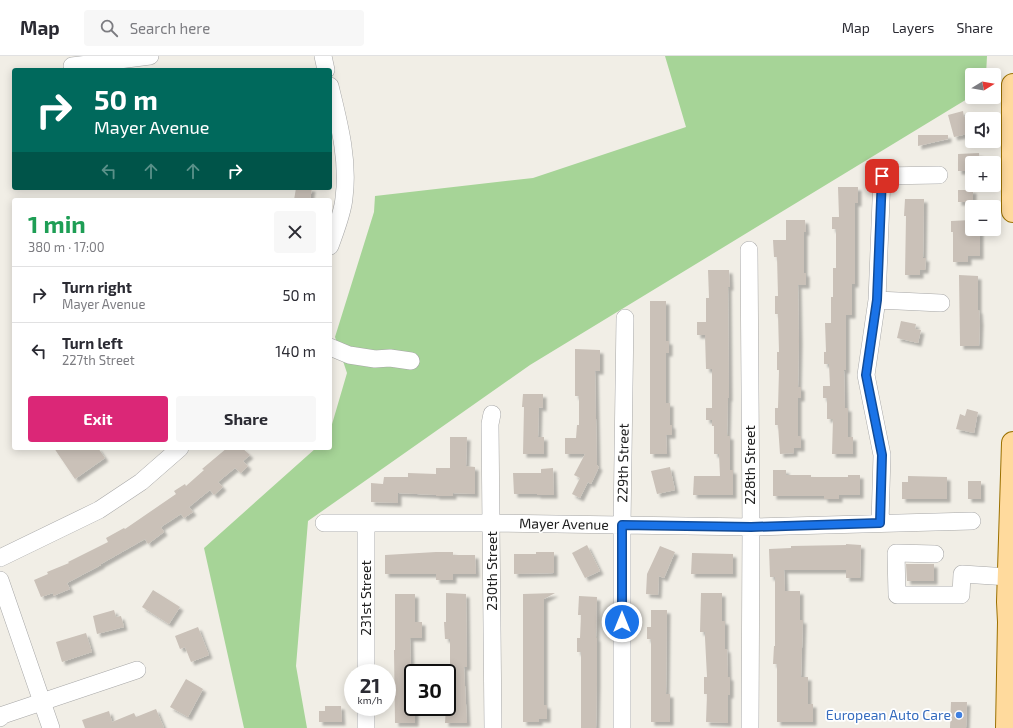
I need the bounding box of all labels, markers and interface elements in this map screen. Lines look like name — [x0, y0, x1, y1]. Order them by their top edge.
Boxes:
search box — [84, 10, 364, 46]
text: Map — [20, 16, 60, 39]
icon: search — [98, 17, 120, 39]
text: Search here — [130, 19, 210, 37]
text: Map — [842, 19, 870, 36]
text: Layers — [892, 19, 934, 36]
text: Share — [956, 19, 993, 36]
north arrow — [965, 68, 1001, 104]
map controls — [965, 68, 1001, 236]
text: 50 m — [94, 82, 158, 116]
icon: right — [28, 84, 80, 136]
button: sound — [965, 112, 1001, 148]
text: Mayer Avenue — [94, 116, 210, 138]
button: + — [965, 156, 1001, 192]
pin — [865, 159, 899, 193]
icon: left — [98, 160, 120, 182]
icon: ahead — [140, 160, 162, 182]
icon: ahead — [182, 160, 204, 182]
icon: right — [224, 160, 246, 182]
icon: arrive — [871, 165, 893, 187]
button: − — [965, 200, 1001, 236]
text: 1 min — [28, 209, 86, 238]
button: close — [274, 211, 316, 253]
text: 380 m · 17:00 — [28, 239, 105, 255]
text: Turn right — [62, 278, 132, 296]
icon: right — [28, 284, 50, 306]
text: 50 m — [282, 286, 316, 304]
text: Mayer Avenue — [62, 296, 145, 312]
text: Turn left — [62, 334, 123, 352]
icon: left — [28, 340, 50, 362]
text: 140 m — [275, 342, 316, 360]
text: 227th Street — [62, 352, 135, 368]
button: Exit — [28, 396, 168, 442]
button: Share — [176, 396, 316, 442]
street label: 229th Street — [613, 423, 632, 503]
street label: 228th Street — [741, 425, 758, 505]
street label: Mayer Avenue — [519, 514, 609, 533]
street label: 230th Street — [483, 531, 500, 611]
street label: 231st Street — [357, 560, 374, 636]
position arrow — [601, 601, 643, 643]
speed limit sign: 30 — [404, 664, 456, 716]
text: 21 — [360, 673, 380, 697]
text: km/h — [358, 694, 382, 706]
place label: European Auto Care — [826, 706, 951, 723]
marker: European Auto Care — [954, 710, 964, 720]

